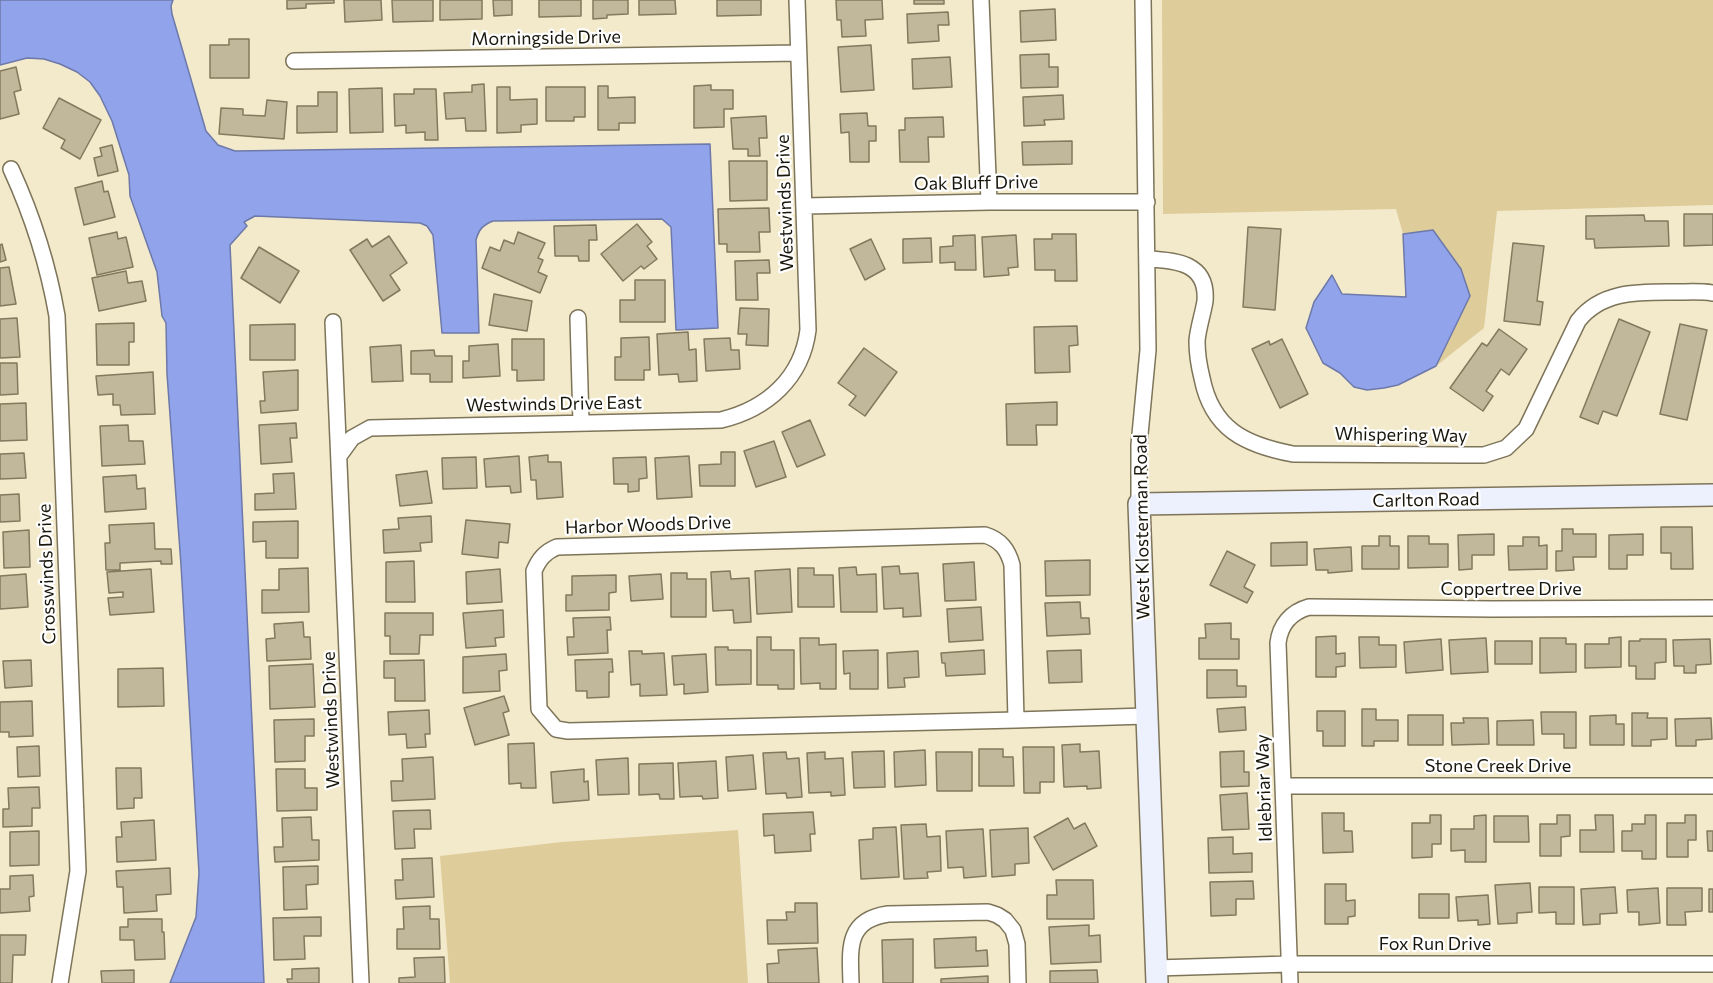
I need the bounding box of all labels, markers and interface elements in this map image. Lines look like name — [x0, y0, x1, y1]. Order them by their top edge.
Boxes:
street label: Morningside Drive — [471, 26, 621, 50]
street label: Westwinds Drive — [772, 134, 798, 272]
street label: Oak Bluff Drive — [914, 171, 1038, 195]
street label: Westwinds Drive East — [466, 392, 642, 416]
street label: Whispering Way — [1334, 423, 1468, 447]
street label: West Klosterman Road — [1130, 434, 1154, 620]
street label: Carlton Road — [1372, 488, 1480, 512]
street label: Crosswinds Drive — [34, 503, 60, 645]
street label: Harbor Woods Drive — [565, 511, 731, 539]
street label: Coppertree Drive — [1440, 578, 1582, 600]
street label: Westwinds Drive — [318, 651, 344, 789]
street label: Idlebriar Way — [1251, 734, 1277, 842]
street label: Stone Creek Drive — [1425, 755, 1571, 777]
street label: Fox Run Drive — [1379, 933, 1491, 955]

